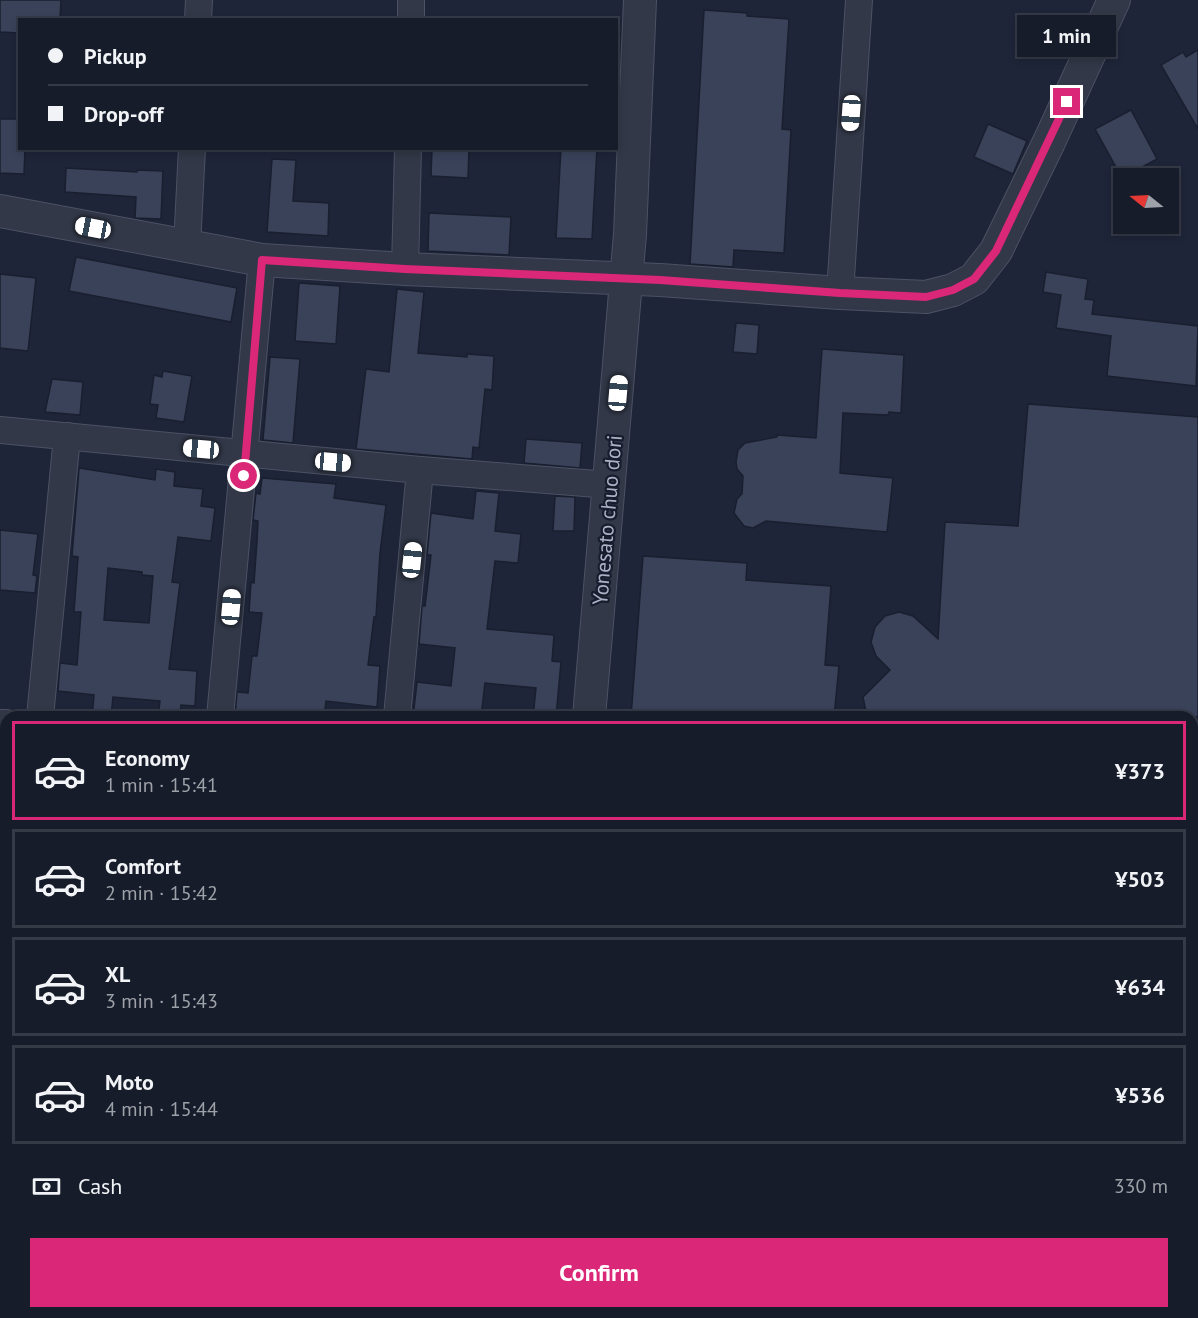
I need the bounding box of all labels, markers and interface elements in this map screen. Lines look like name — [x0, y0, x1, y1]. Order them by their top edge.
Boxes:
callout: 1 min — [1018, 15, 1116, 57]
text: 1 min — [1042, 23, 1091, 49]
text: Pickup — [84, 42, 147, 70]
route end — [1053, 88, 1080, 115]
car — [841, 94, 861, 132]
text: Drop-off — [84, 100, 163, 128]
north arrow — [1113, 168, 1179, 234]
map controls — [1113, 168, 1179, 234]
car — [74, 216, 112, 240]
car — [607, 374, 629, 412]
street label: Yonesato chuo dori — [586, 434, 628, 606]
car — [182, 438, 220, 460]
car — [314, 451, 352, 473]
route start — [230, 462, 257, 489]
car — [401, 541, 423, 579]
car — [220, 588, 242, 626]
icon: car — [33, 744, 87, 798]
text: Economy — [105, 744, 189, 772]
text: ¥373 — [1115, 757, 1165, 785]
text: 1 min · 15:41 — [105, 772, 218, 798]
icon: car — [33, 852, 87, 906]
text: Comfort — [105, 852, 181, 880]
text: ¥503 — [1115, 865, 1165, 893]
text: 2 min · 15:42 — [105, 880, 218, 906]
icon: car — [33, 960, 87, 1014]
text: XL — [105, 960, 130, 988]
text: ¥634 — [1115, 973, 1165, 1001]
text: 3 min · 15:43 — [105, 988, 218, 1014]
icon: car — [33, 1068, 87, 1122]
text: Moto — [105, 1068, 154, 1096]
text: ¥536 — [1115, 1081, 1165, 1109]
text: 4 min · 15:44 — [105, 1096, 218, 1122]
icon: cash — [30, 1170, 63, 1203]
text: Cash — [78, 1172, 122, 1200]
text: 330 m — [1114, 1173, 1168, 1199]
button: Confirm — [30, 1238, 1168, 1307]

